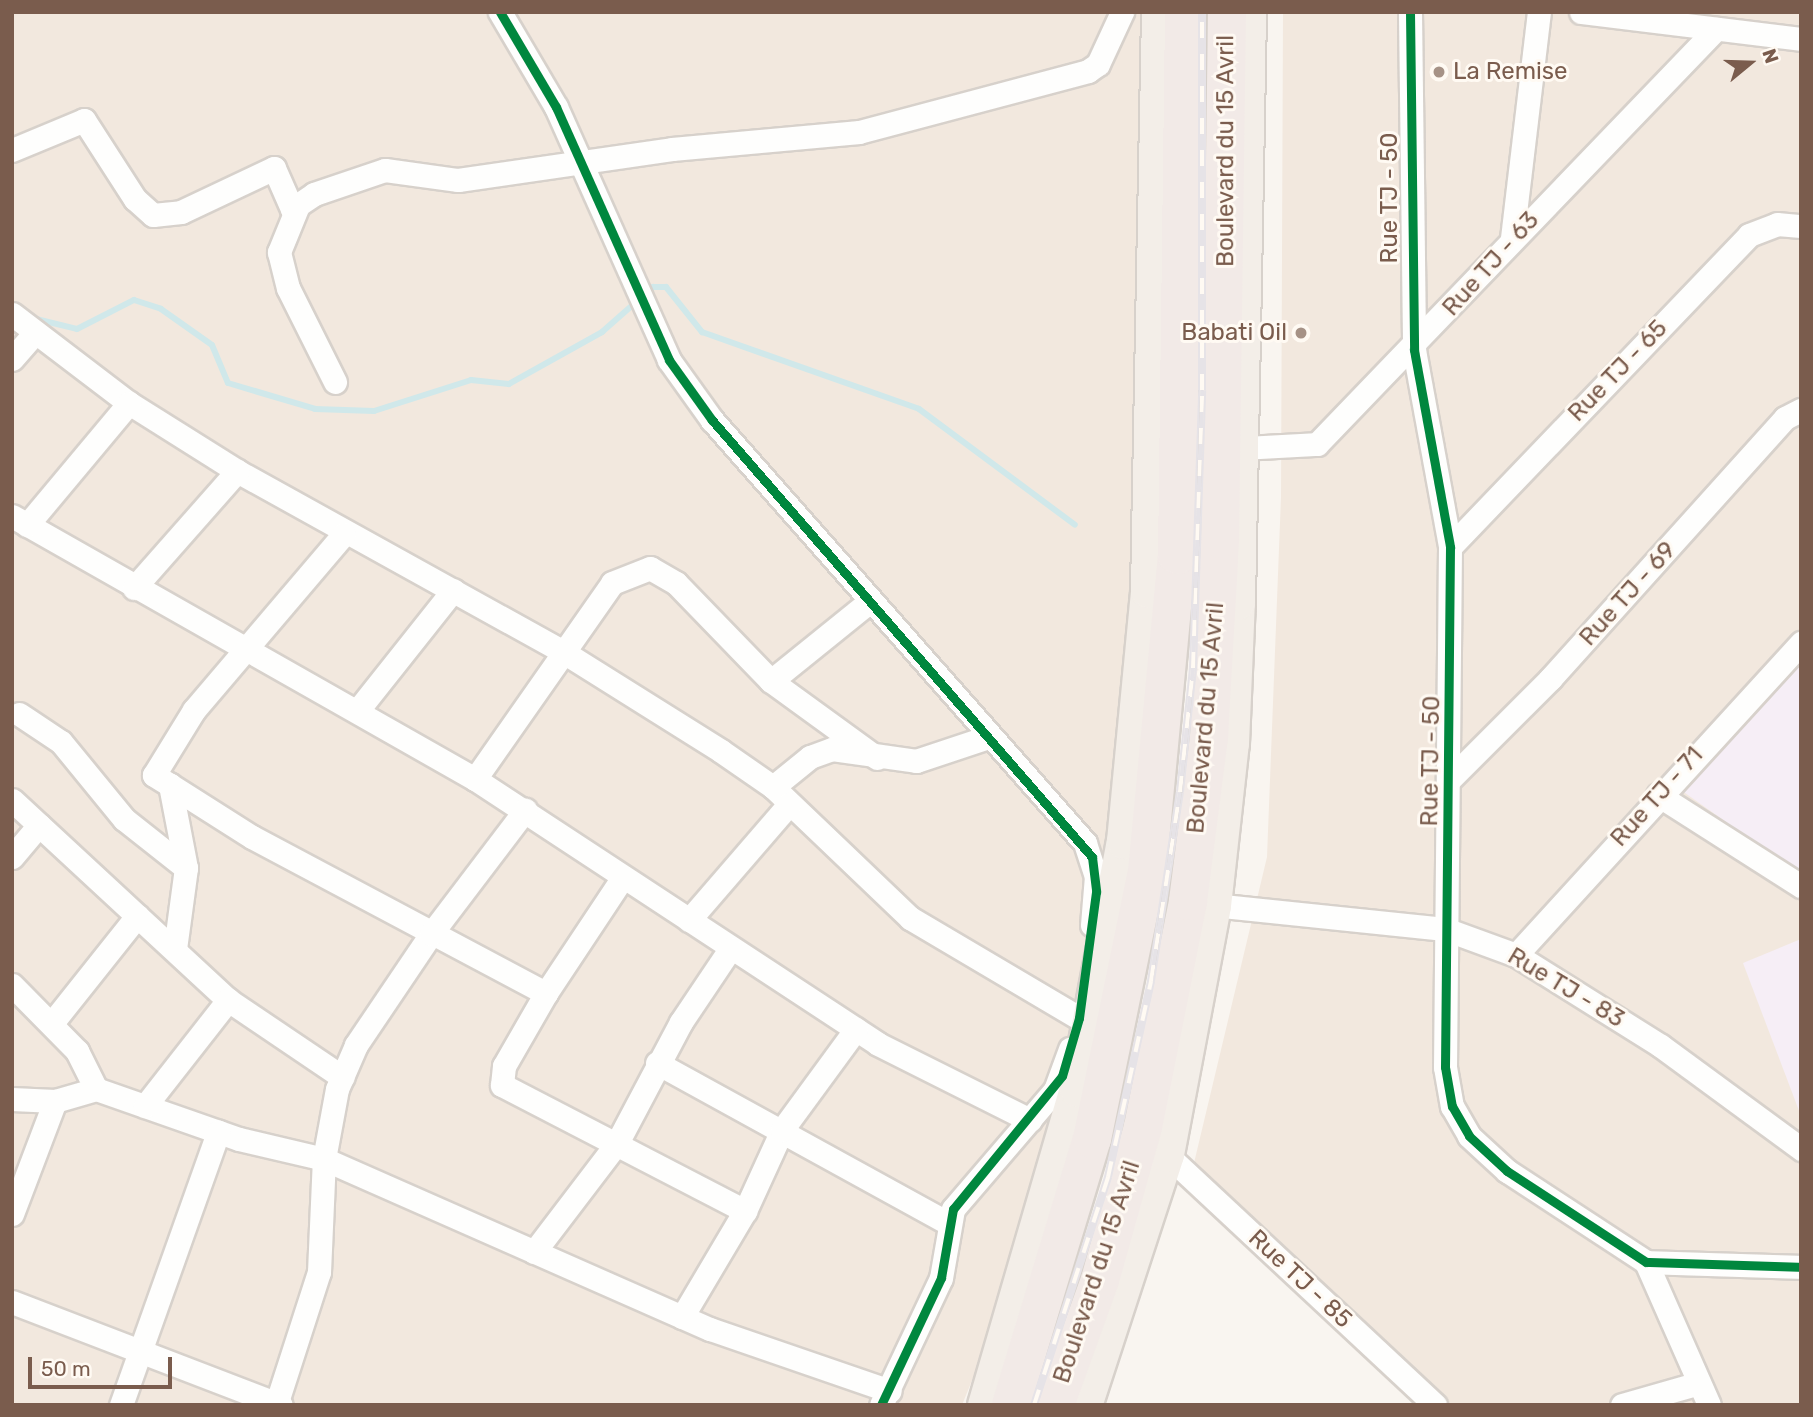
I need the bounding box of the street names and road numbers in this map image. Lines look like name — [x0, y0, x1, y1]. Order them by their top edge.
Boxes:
street label: Boulevard du 15 Avril — [1212, 35, 1240, 267]
street label: Rue TJ - 50 — [1376, 132, 1404, 264]
street label: Rue TJ - 63 — [1437, 206, 1545, 322]
street label: Rue TJ - 65 — [1562, 314, 1674, 428]
street label: Rue TJ - 69 — [1574, 536, 1682, 652]
street label: Boulevard du 15 Avril — [1182, 601, 1230, 835]
street label: Rue TJ - 50 — [1415, 695, 1447, 827]
street label: Rue TJ - 71 — [1605, 741, 1709, 853]
street label: Rue TJ - 83 — [1502, 942, 1630, 1034]
street label: Boulevard du 15 Avril — [1047, 1157, 1147, 1387]
street label: Rue TJ - 85 — [1242, 1224, 1358, 1334]

